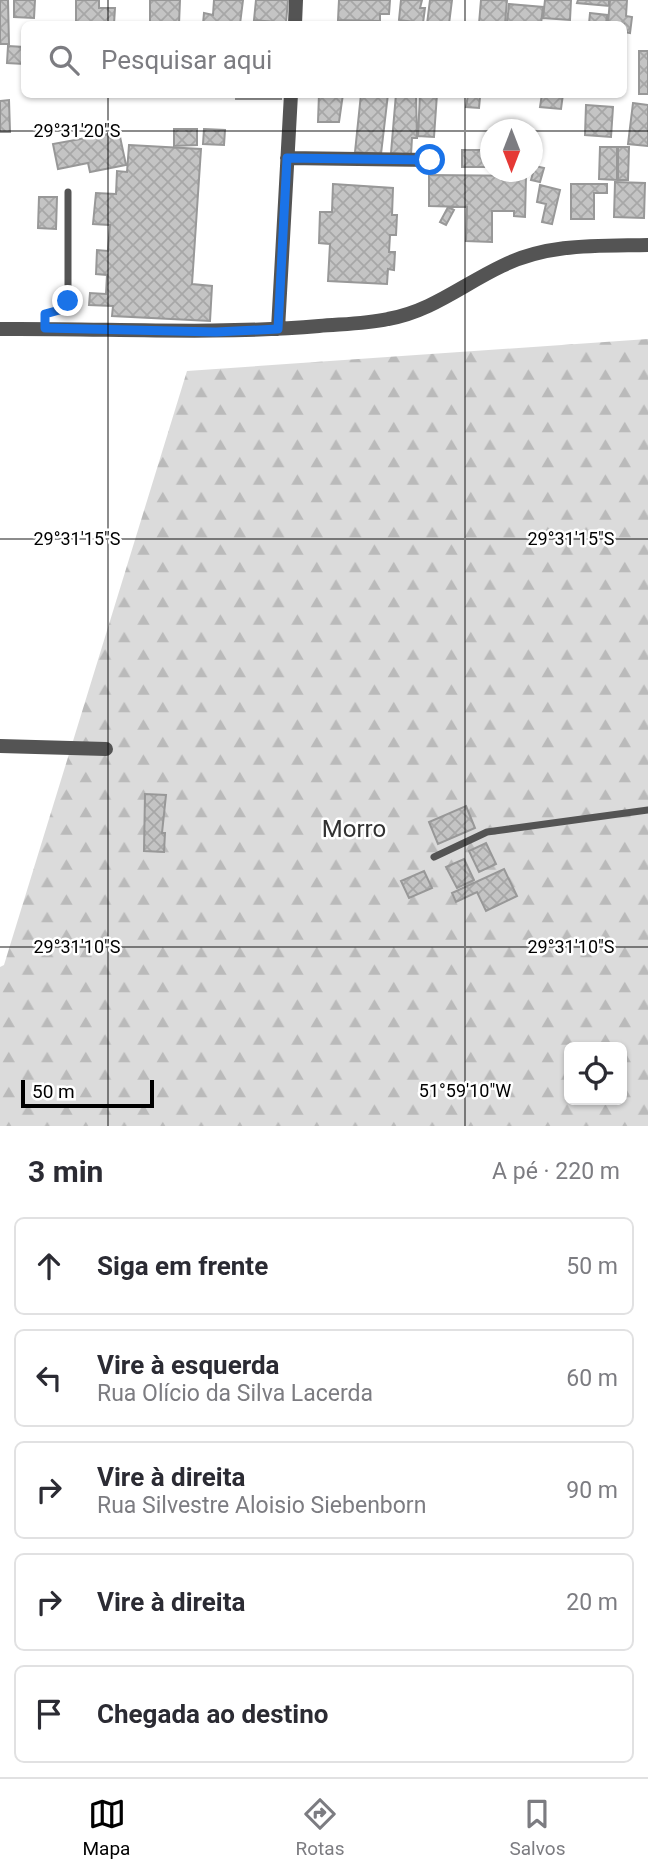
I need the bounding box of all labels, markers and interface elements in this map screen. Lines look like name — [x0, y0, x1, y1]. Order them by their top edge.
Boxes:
search box — [21, 21, 627, 98]
icon: search — [45, 41, 83, 79]
text: Pesquisar aqui — [101, 45, 272, 75]
north arrow — [480, 119, 543, 182]
text: 29°31'20"S — [33, 120, 121, 141]
route start — [414, 144, 445, 175]
route end — [52, 285, 83, 316]
text: 29°31'15"S — [33, 528, 121, 549]
text: 29°31'15"S — [527, 528, 615, 549]
park label: Morro — [322, 815, 386, 843]
text: 29°31'10"S — [33, 936, 121, 957]
text: 29°31'10"S — [527, 936, 615, 957]
map controls — [564, 1042, 627, 1105]
button: locate — [564, 1042, 627, 1105]
scale bar — [21, 1077, 154, 1109]
text: 50 m — [32, 1080, 75, 1103]
text: 51°59'10"W — [419, 1080, 511, 1101]
text: 3 min — [28, 1154, 103, 1189]
text: A pé · 220 m — [492, 1158, 620, 1185]
icon: ahead — [30, 1247, 68, 1285]
text: Siga em frente — [97, 1251, 268, 1281]
text: 50 m — [566, 1253, 618, 1280]
text: Vire à esquerda — [97, 1350, 280, 1380]
icon: left — [30, 1359, 68, 1397]
text: 60 m — [566, 1365, 618, 1392]
text: Rua Olício da Silva Lacerda — [97, 1380, 373, 1407]
text: Vire à direita — [97, 1462, 245, 1492]
icon: right — [30, 1471, 68, 1509]
text: 90 m — [566, 1477, 618, 1504]
text: Rua Silvestre Aloisio Siebenborn — [97, 1492, 426, 1519]
icon: right — [30, 1583, 68, 1621]
text: Vire à direita — [97, 1587, 245, 1617]
text: 20 m — [566, 1589, 618, 1616]
icon: arrive — [30, 1695, 68, 1733]
text: Chegada ao destino — [97, 1699, 328, 1729]
tab: Mapa — [83, 1795, 130, 1860]
tab: Rotas — [296, 1795, 344, 1860]
tab: Salvos — [510, 1795, 565, 1860]

